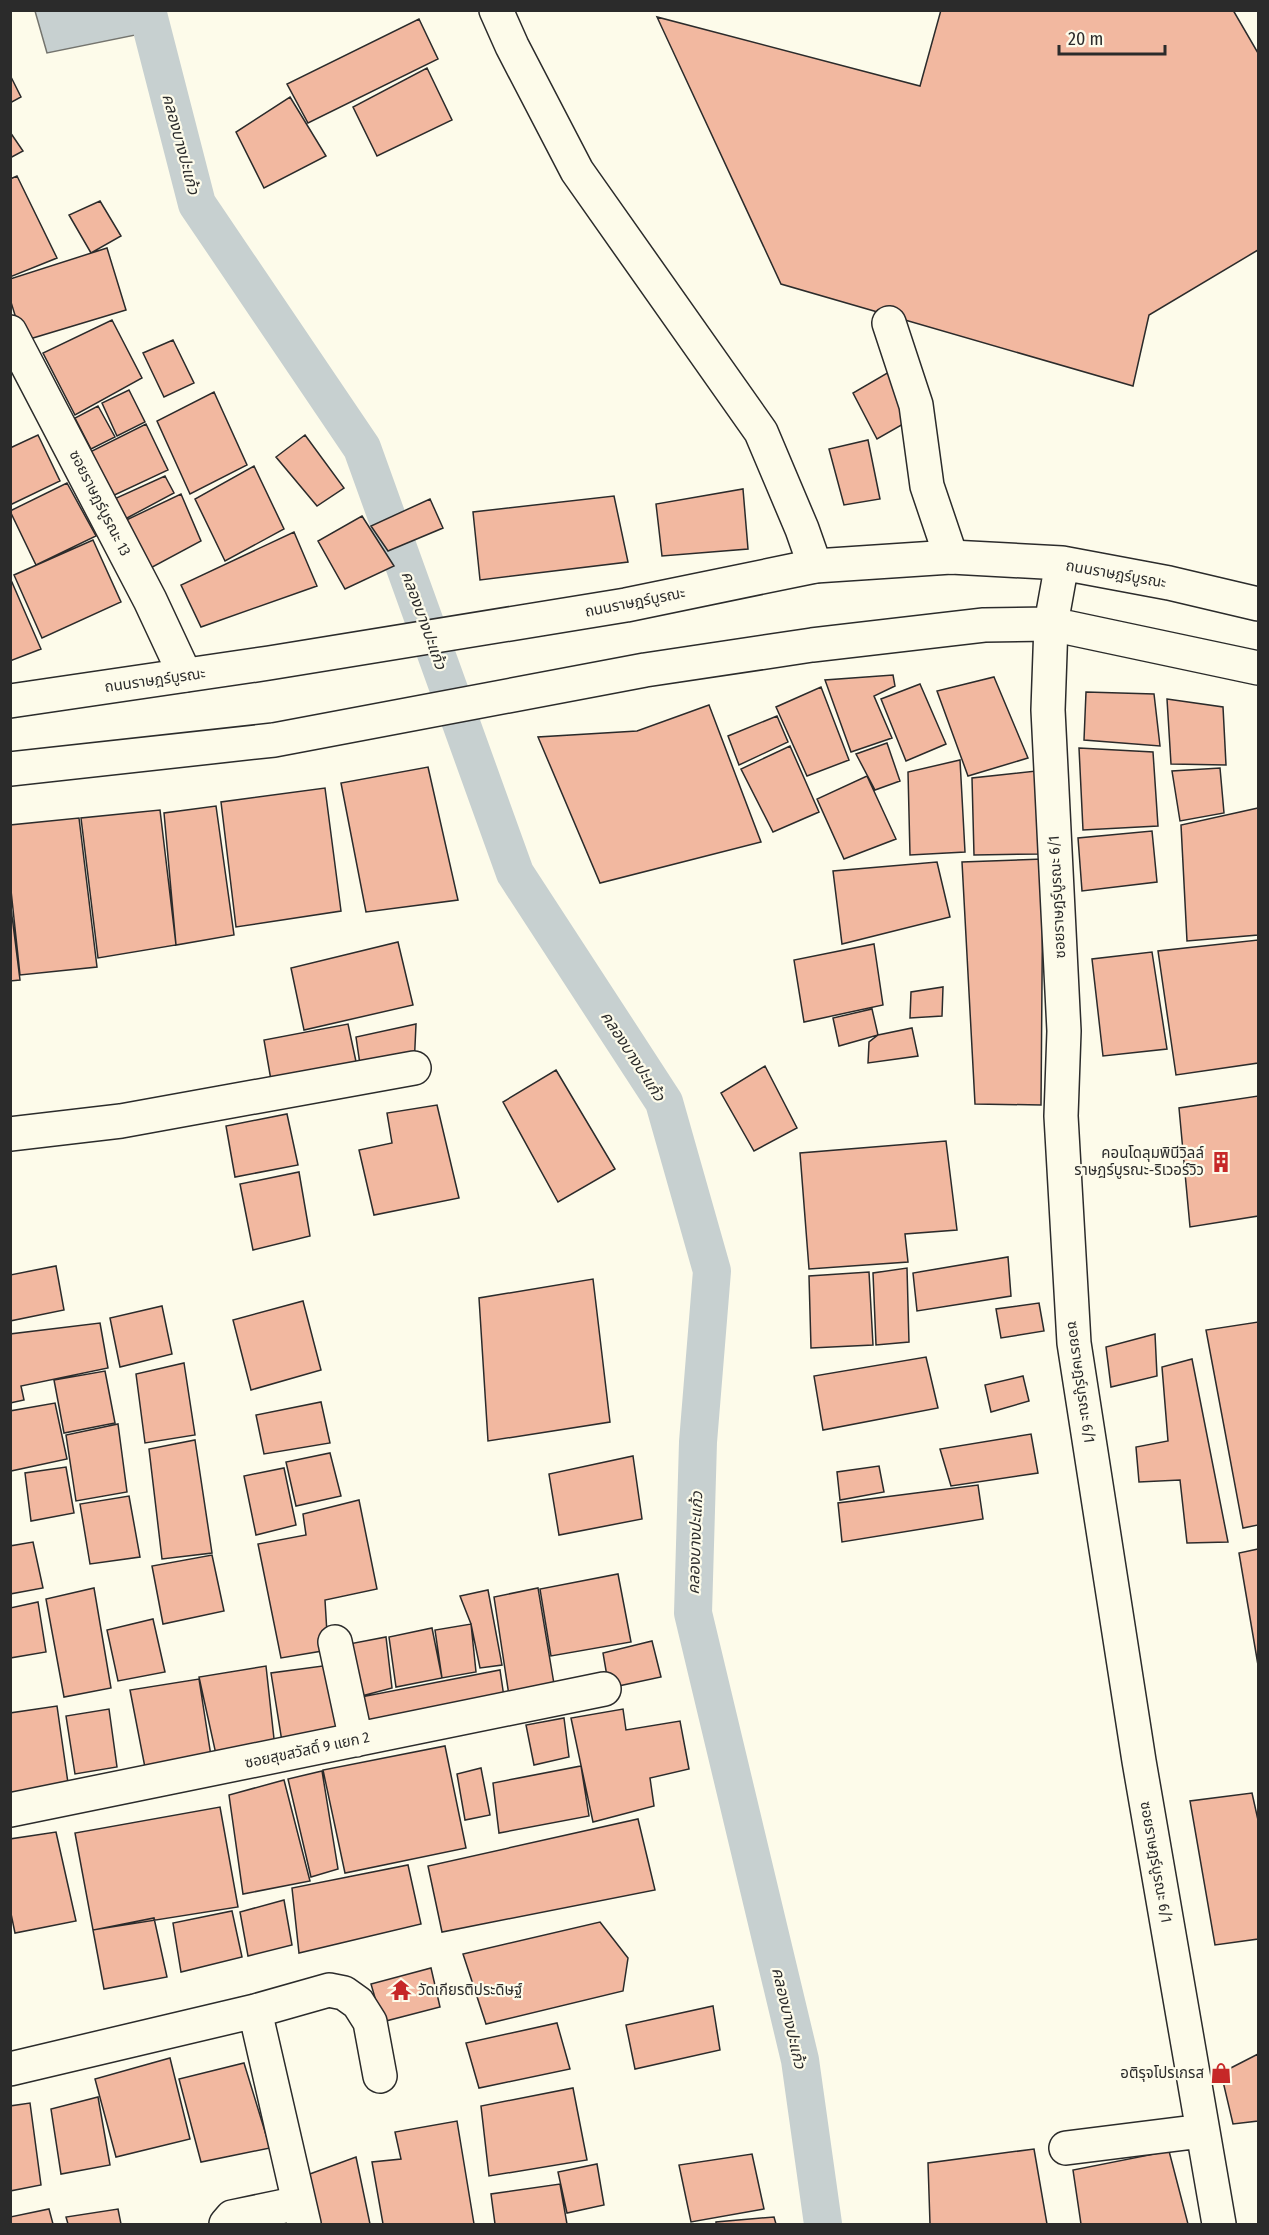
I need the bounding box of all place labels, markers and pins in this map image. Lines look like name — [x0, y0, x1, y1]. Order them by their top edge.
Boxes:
place label: คอนโดลุมพินีวิลล์ ราษฎร์บูรณะ-ริเวอร์วิว — [1074, 1144, 1204, 1179]
building icon: คอนโดลุมพินีวิลล์ ราษฎร์บูรณะ-ริเวอร์วิว — [1209, 1150, 1233, 1174]
temple icon: วัดเกียรติประดิษฐ์ — [389, 1978, 413, 2002]
place label: วัดเกียรติประดิษฐ์ — [418, 1981, 522, 1999]
shop icon: อติรุจโปรเกรส — [1209, 2061, 1233, 2085]
place label: อติรุจโปรเกรส — [1120, 2064, 1204, 2082]

